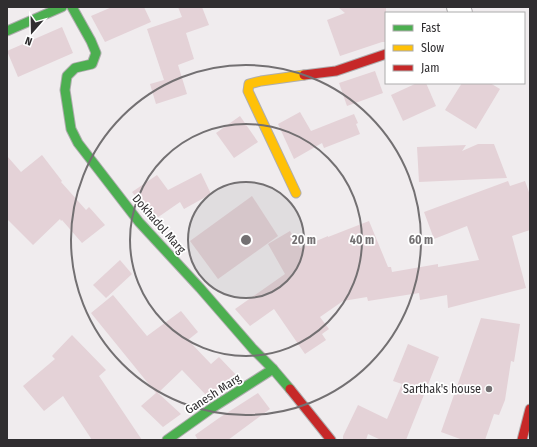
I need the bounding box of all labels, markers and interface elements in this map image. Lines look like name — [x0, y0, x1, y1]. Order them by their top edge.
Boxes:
north arrow — [12, 12, 52, 52]
legend — [385, 12, 525, 84]
text: Fast — [421, 21, 440, 35]
text: N — [23, 34, 34, 48]
text: Slow — [421, 41, 444, 55]
text: Jam — [421, 61, 439, 75]
street label: Dokhadol Marg — [129, 192, 189, 257]
centre of rings — [239, 233, 253, 247]
text: 20 m — [291, 233, 316, 247]
text: 40 m — [350, 233, 374, 247]
text: 60 m — [409, 233, 433, 247]
street label: Ganesh Marg — [183, 371, 244, 417]
place label: Sarthak's house — [403, 382, 481, 396]
marker: Sarthak's house — [484, 384, 494, 394]

